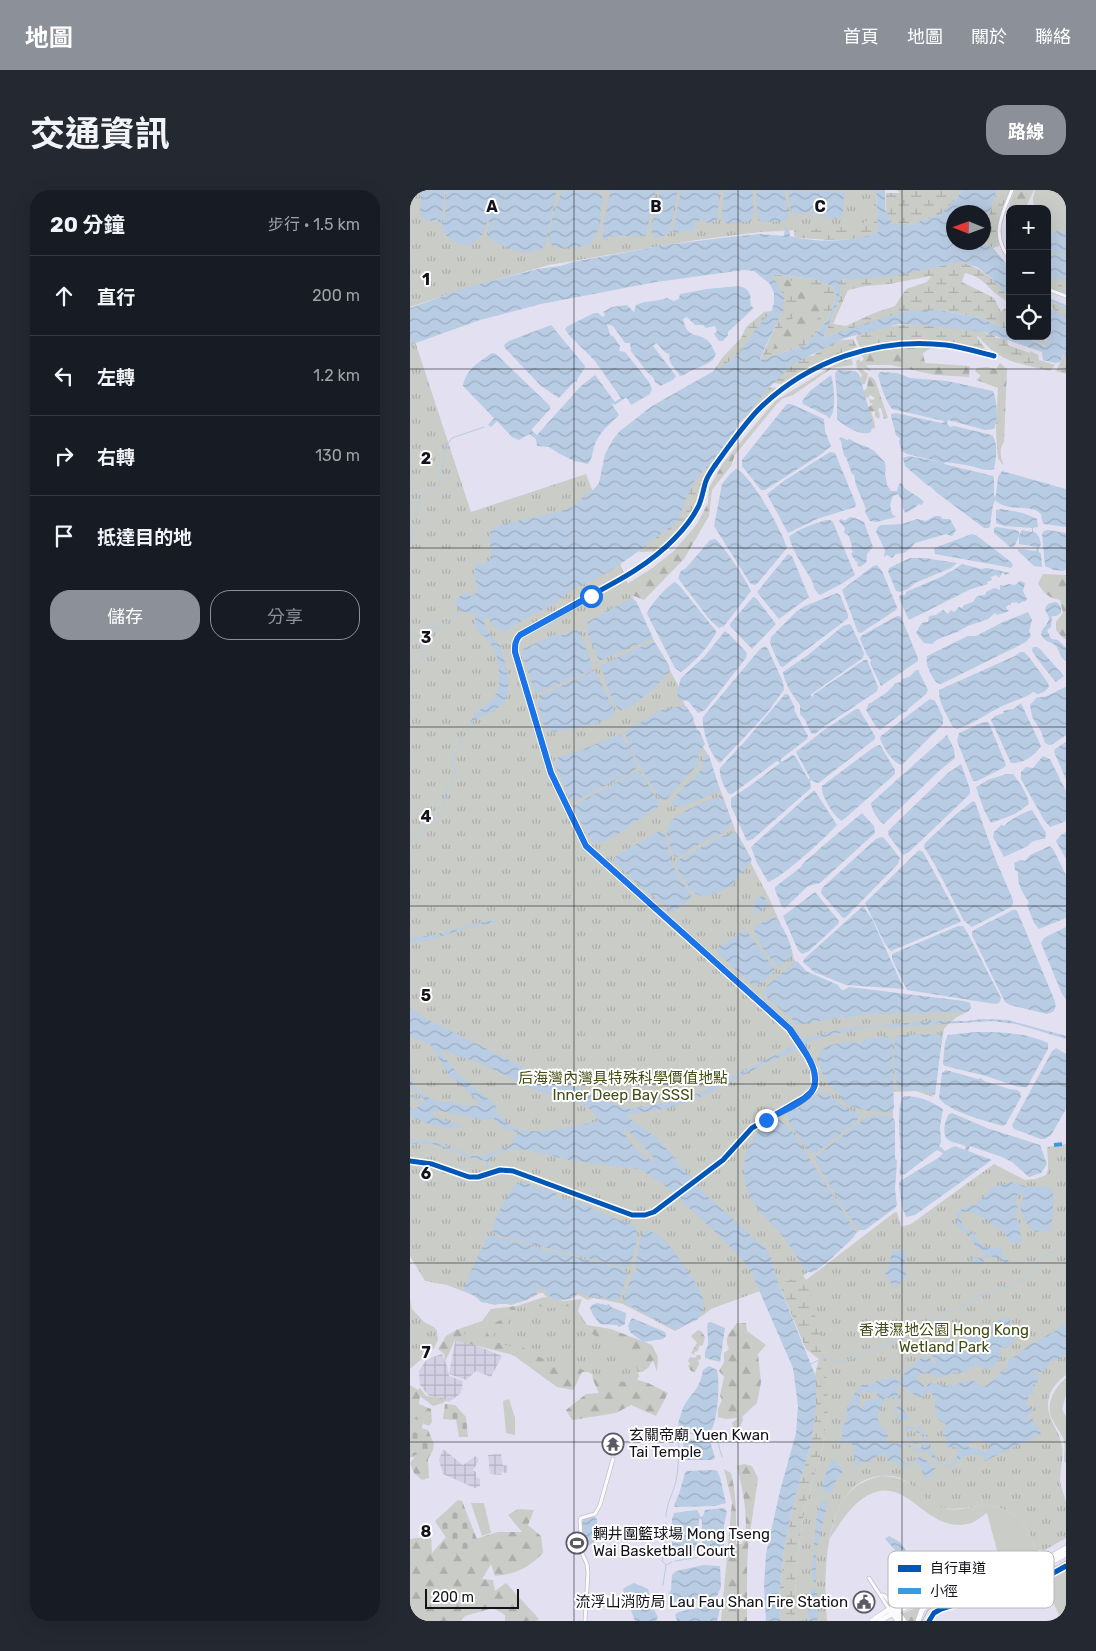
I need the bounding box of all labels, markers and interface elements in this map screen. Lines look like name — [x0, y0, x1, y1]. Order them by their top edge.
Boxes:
text: 地圖 — [25, 24, 73, 52]
text: 首頁 — [843, 26, 879, 48]
text: 地圖 — [907, 26, 943, 48]
text: 關於 — [971, 26, 1007, 48]
text: 聯絡 — [1035, 26, 1071, 48]
button: 路線 — [986, 105, 1066, 155]
text: 交通資訊 — [30, 113, 170, 155]
text: A — [486, 197, 498, 216]
text: B — [650, 197, 662, 216]
text: C — [814, 197, 826, 216]
north arrow — [946, 205, 991, 250]
map controls — [1006, 205, 1051, 340]
button: + — [1006, 205, 1051, 250]
text: 20 分鐘 — [50, 212, 124, 237]
text: 步行 · 1.5 km — [268, 215, 360, 234]
button: − — [1006, 250, 1051, 295]
text: 1 — [422, 270, 430, 289]
icon: ahead — [50, 282, 78, 310]
text: 直行 — [97, 286, 135, 309]
text: 200 m — [312, 286, 360, 305]
button: locate — [1006, 295, 1051, 340]
icon: left — [50, 362, 78, 390]
text: 左轉 — [97, 366, 135, 389]
text: 1.2 km — [313, 366, 360, 385]
icon: right — [50, 442, 78, 470]
text: 右轉 — [97, 446, 135, 469]
text: 130 m — [315, 446, 360, 465]
text: 2 — [421, 449, 431, 468]
icon: arrive — [50, 522, 78, 550]
text: 抵達目的地 — [97, 526, 192, 549]
route start — [580, 585, 603, 608]
button: 儲存 — [50, 590, 200, 640]
button: 分享 — [210, 590, 360, 640]
text: 3 — [421, 628, 431, 647]
text: 4 — [421, 807, 432, 826]
text: 5 — [421, 986, 431, 1005]
park label: 后海灣內灣具特殊科學價值地點 Inner Deep Bay SSSI — [518, 1069, 728, 1104]
route end — [755, 1109, 778, 1132]
text: 6 — [421, 1164, 431, 1183]
park label: 香港濕地公園 Hong Kong Wetland Park — [859, 1321, 1029, 1356]
text: 7 — [421, 1343, 431, 1362]
place label: 玄關帝廟 Yuen Kwan Tai Temple — [629, 1426, 769, 1461]
temple icon: 玄關帝廟 Yuen Kwan Tai Temple — [601, 1432, 625, 1456]
text: 8 — [421, 1522, 432, 1541]
place label: 輞井圍籃球場 Mong Tseng Wai Basketball Court — [593, 1525, 770, 1560]
sports icon: 輞井圍籃球場 Mong Tseng Wai Basketball Court — [565, 1531, 589, 1555]
legend — [888, 1551, 1054, 1608]
text: 自行車道 — [930, 1560, 986, 1577]
text: 小徑 — [930, 1583, 958, 1600]
scale bar — [425, 1586, 519, 1609]
text: 200 m — [432, 1589, 474, 1606]
public building icon: 流浮山消防局 Lau Fau Shan Fire Station — [852, 1590, 876, 1614]
place label: 流浮山消防局 Lau Fau Shan Fire Station — [575, 1593, 848, 1611]

